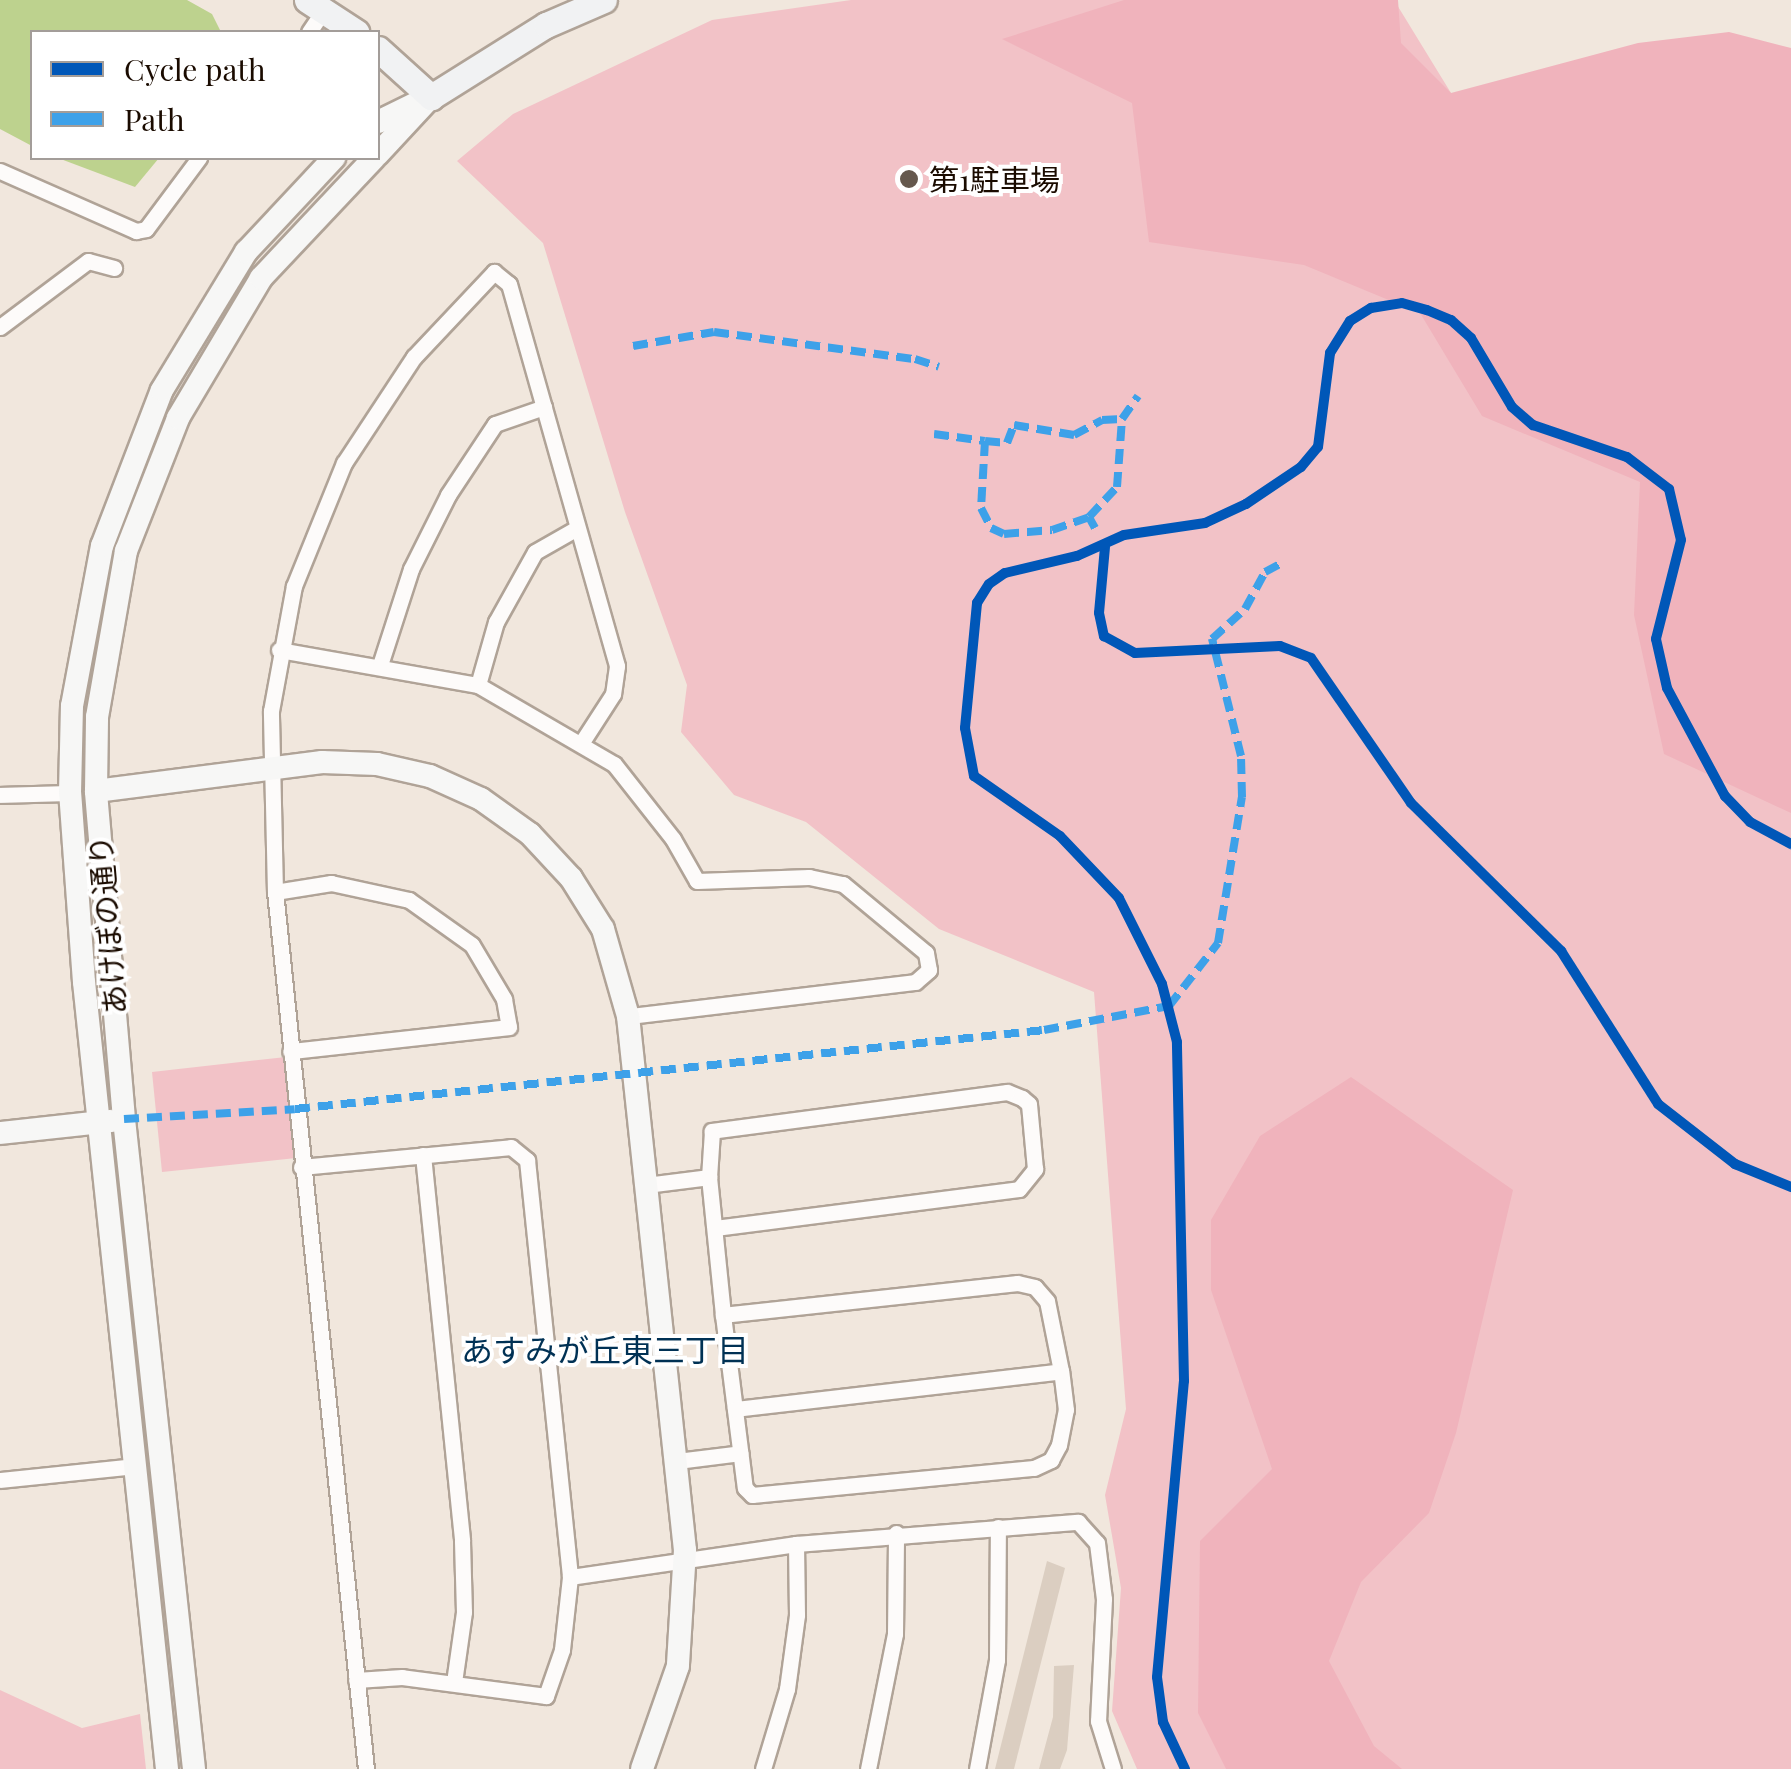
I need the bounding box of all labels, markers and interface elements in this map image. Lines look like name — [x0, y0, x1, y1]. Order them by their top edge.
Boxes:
legend — [30, 30, 380, 160]
text: Cycle path — [124, 49, 266, 89]
text: Path — [124, 99, 185, 139]
place label: 第1駐車場 — [929, 161, 1060, 197]
marker: 第1駐車場 — [898, 168, 920, 190]
street label: あけぼの通り — [81, 834, 133, 1016]
district label: あすみが丘東三丁目 — [461, 1330, 749, 1368]

